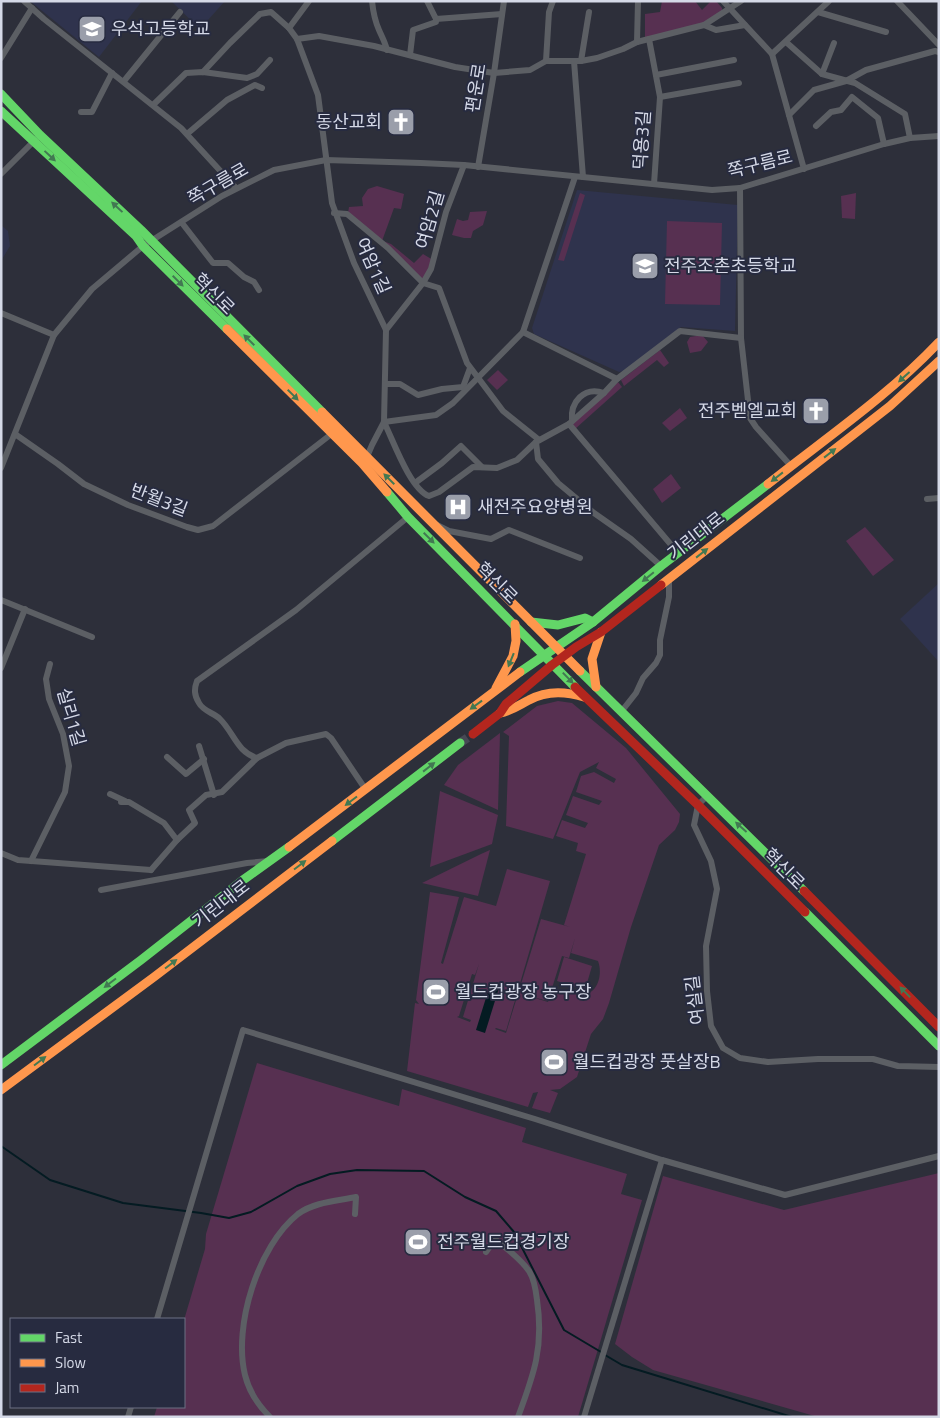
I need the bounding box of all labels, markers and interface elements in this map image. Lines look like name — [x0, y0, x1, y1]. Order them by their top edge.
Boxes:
school or university icon: 우석고등학교 — [77, 14, 107, 44]
place label: 우석고등학교 — [111, 15, 210, 42]
street label: 편운로 — [458, 61, 493, 115]
church icon: 동산교회 — [386, 107, 416, 137]
place label: 동산교회 — [316, 108, 382, 135]
street label: 덕용3길 — [626, 109, 657, 171]
street label: 쪽구름로 — [724, 142, 795, 185]
one-way arrow — [44, 150, 56, 162]
street label: 쪽구름로 — [182, 155, 253, 212]
street label: 여암2길 — [408, 187, 451, 252]
one-way arrow — [111, 201, 123, 213]
street label: 여암1길 — [349, 233, 398, 299]
school or university icon: 전주조촌초등학교 — [630, 251, 660, 281]
place label: 전주조촌초등학교 — [664, 252, 796, 279]
street label: 혁신로 — [187, 267, 241, 321]
one-way arrow — [171, 274, 183, 286]
one-way arrow — [244, 334, 256, 346]
one-way arrow — [897, 371, 910, 382]
one-way arrow — [287, 389, 299, 401]
church icon: 전주벧엘교회 — [801, 396, 831, 426]
place label: 전주벧엘교회 — [698, 397, 797, 424]
one-way arrow — [823, 447, 836, 458]
one-way arrow — [770, 472, 783, 483]
one-way arrow — [383, 473, 395, 485]
street label: 반월3길 — [126, 476, 192, 523]
hospital icon: 새전주요양병원 — [443, 492, 473, 522]
place label: 새전주요양병원 — [477, 493, 593, 520]
street label: 기린대로 — [661, 505, 730, 567]
one-way arrow — [423, 532, 435, 544]
one-way arrow — [695, 547, 708, 558]
street label: 혁신로 — [470, 556, 524, 610]
one-way arrow — [642, 571, 655, 582]
one-way arrow — [507, 653, 515, 668]
one-way arrow — [562, 672, 574, 684]
street label: 실리1길 — [50, 684, 93, 749]
one-way arrow — [469, 700, 483, 710]
one-way arrow — [422, 761, 435, 772]
one-way arrow — [344, 796, 358, 806]
one-way arrow — [735, 821, 747, 833]
street label: 혁신로 — [757, 842, 811, 896]
one-way arrow — [293, 860, 306, 871]
street label: 기린대로 — [186, 873, 255, 935]
one-way arrow — [164, 959, 178, 969]
street label: 여실길 — [678, 974, 711, 1026]
sports icon: 월드컵광장 농구장 — [421, 977, 451, 1007]
one-way arrow — [103, 978, 117, 988]
place label: 월드컵광장 농구장 — [455, 978, 591, 1005]
one-way arrow — [899, 986, 911, 998]
sports icon: 월드컵광장 풋살장B — [539, 1047, 569, 1077]
place label: 월드컵광장 풋살장B — [573, 1048, 721, 1075]
one-way arrow — [33, 1056, 47, 1066]
sports icon: 전주월드컵경기장 — [403, 1227, 433, 1257]
place label: 전주월드컵경기장 — [437, 1228, 569, 1255]
legend — [10, 1318, 185, 1408]
text: Fast — [55, 1326, 83, 1349]
text: Slow — [55, 1351, 86, 1374]
text: Jam — [55, 1376, 79, 1399]

